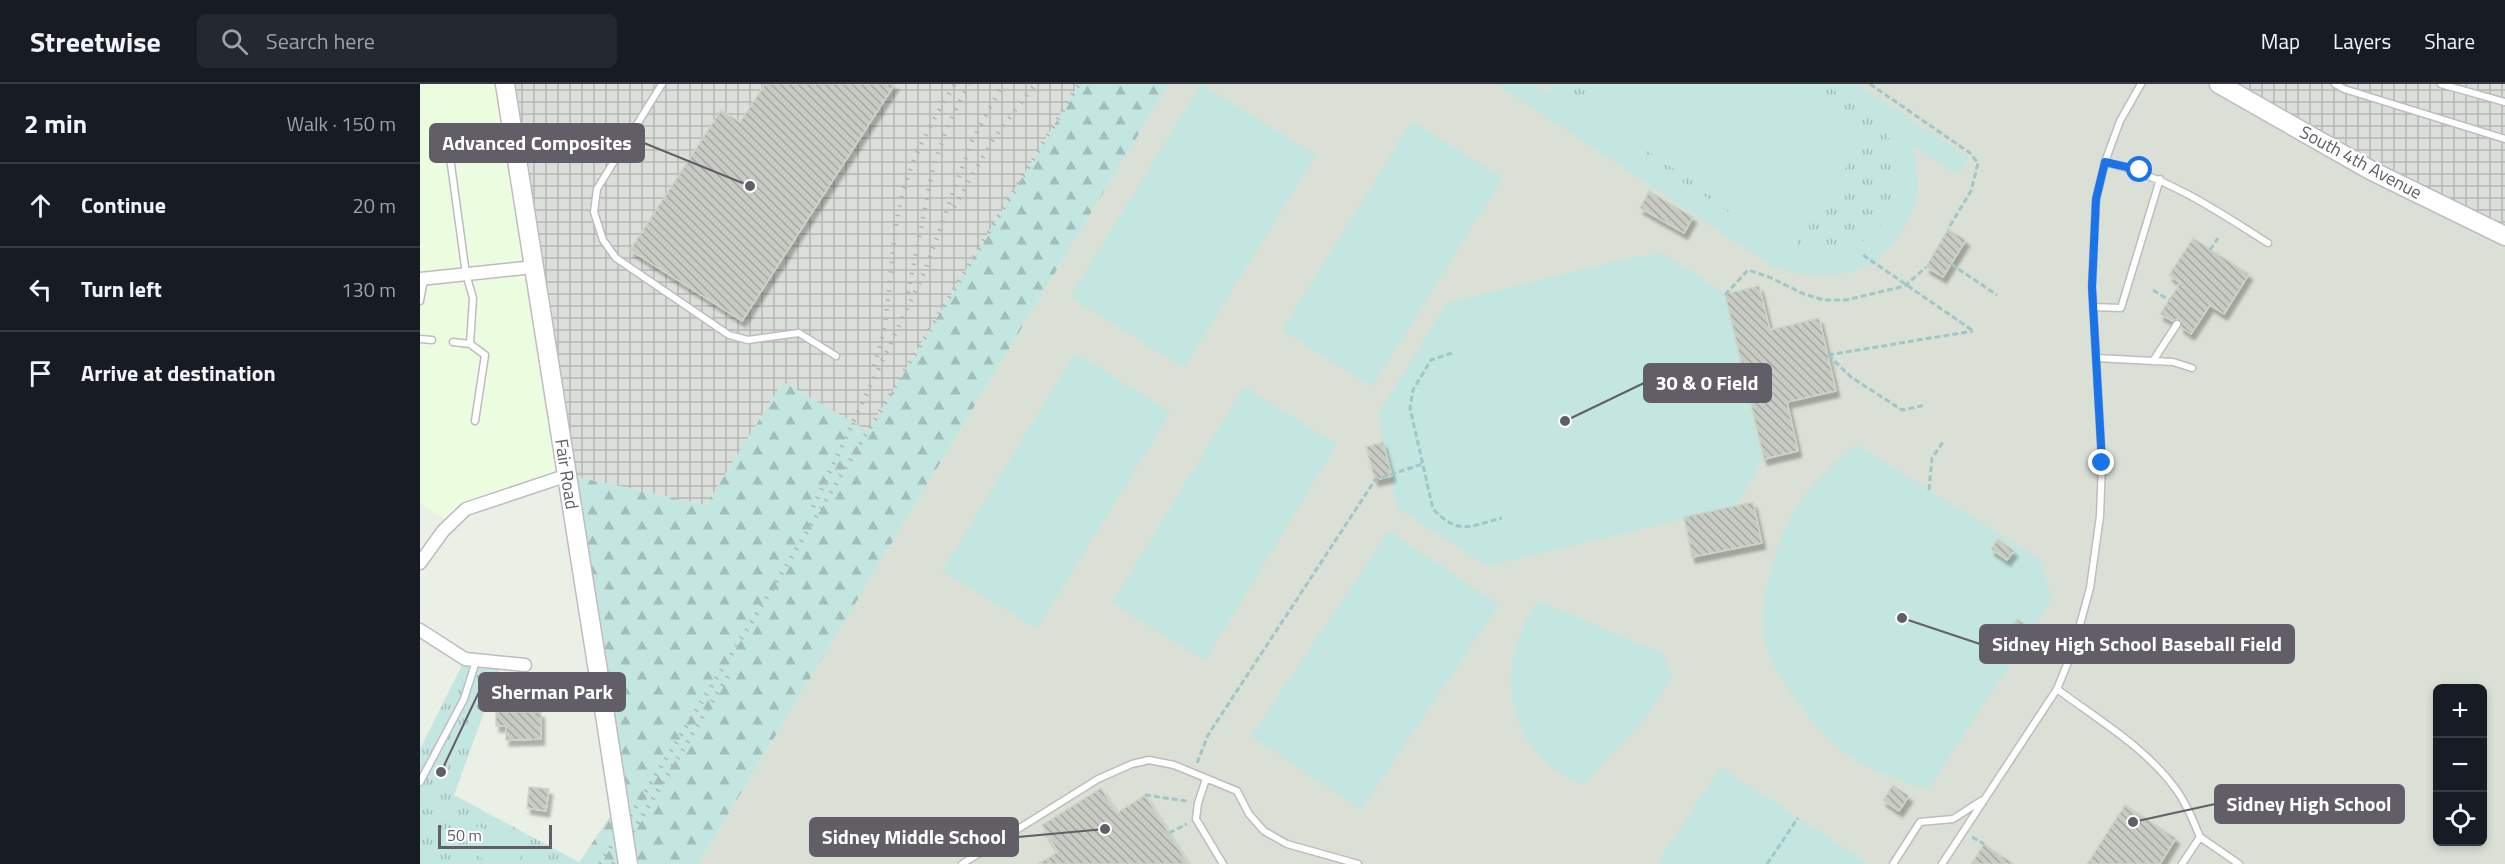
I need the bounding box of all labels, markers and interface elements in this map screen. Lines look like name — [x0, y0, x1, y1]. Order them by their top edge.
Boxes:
search box — [197, 14, 617, 68]
text: Streetwise — [30, 20, 161, 63]
text: Search here — [266, 24, 375, 58]
icon: search — [218, 25, 251, 58]
text: Map — [2261, 25, 2300, 57]
text: Layers — [2333, 25, 2391, 57]
text: Share — [2424, 25, 2475, 57]
text: 2 min — [24, 104, 87, 143]
text: Walk · 150 m — [287, 108, 396, 139]
street label: South 4th Avenue — [2295, 118, 2427, 206]
callout: Advanced Composites — [430, 124, 644, 162]
text: Advanced Composites — [442, 127, 632, 158]
route start — [2126, 156, 2152, 182]
text: Continue — [81, 188, 166, 222]
icon: ahead — [24, 189, 57, 222]
text: 20 m — [352, 190, 396, 221]
text: Turn left — [81, 272, 162, 306]
icon: left — [24, 273, 57, 306]
text: 130 m — [341, 274, 396, 305]
text: Arrive at destination — [81, 356, 276, 390]
icon: arrive — [24, 357, 57, 390]
callout: 30 & 0 Field — [1644, 364, 1771, 402]
text: 30 & 0 Field — [1655, 367, 1759, 398]
street label: Fair Road — [548, 437, 586, 511]
route end — [2088, 449, 2114, 475]
callout: Sidney High School Baseball Field — [1980, 625, 2294, 663]
text: Sidney High School Baseball Field — [1992, 628, 2282, 659]
callout: Sherman Park — [479, 673, 625, 711]
text: Sherman Park — [491, 676, 614, 707]
map controls — [2433, 684, 2487, 846]
button: + — [2433, 684, 2487, 738]
button: − — [2433, 738, 2487, 792]
callout: Sidney High School — [2215, 785, 2404, 823]
text: Sidney High School — [2227, 788, 2391, 819]
button: locate — [2433, 792, 2487, 846]
callout: Sidney Middle School — [810, 818, 1018, 856]
text: Sidney Middle School — [822, 821, 1006, 852]
scale bar — [438, 822, 552, 850]
text: 50 m — [447, 823, 482, 847]

